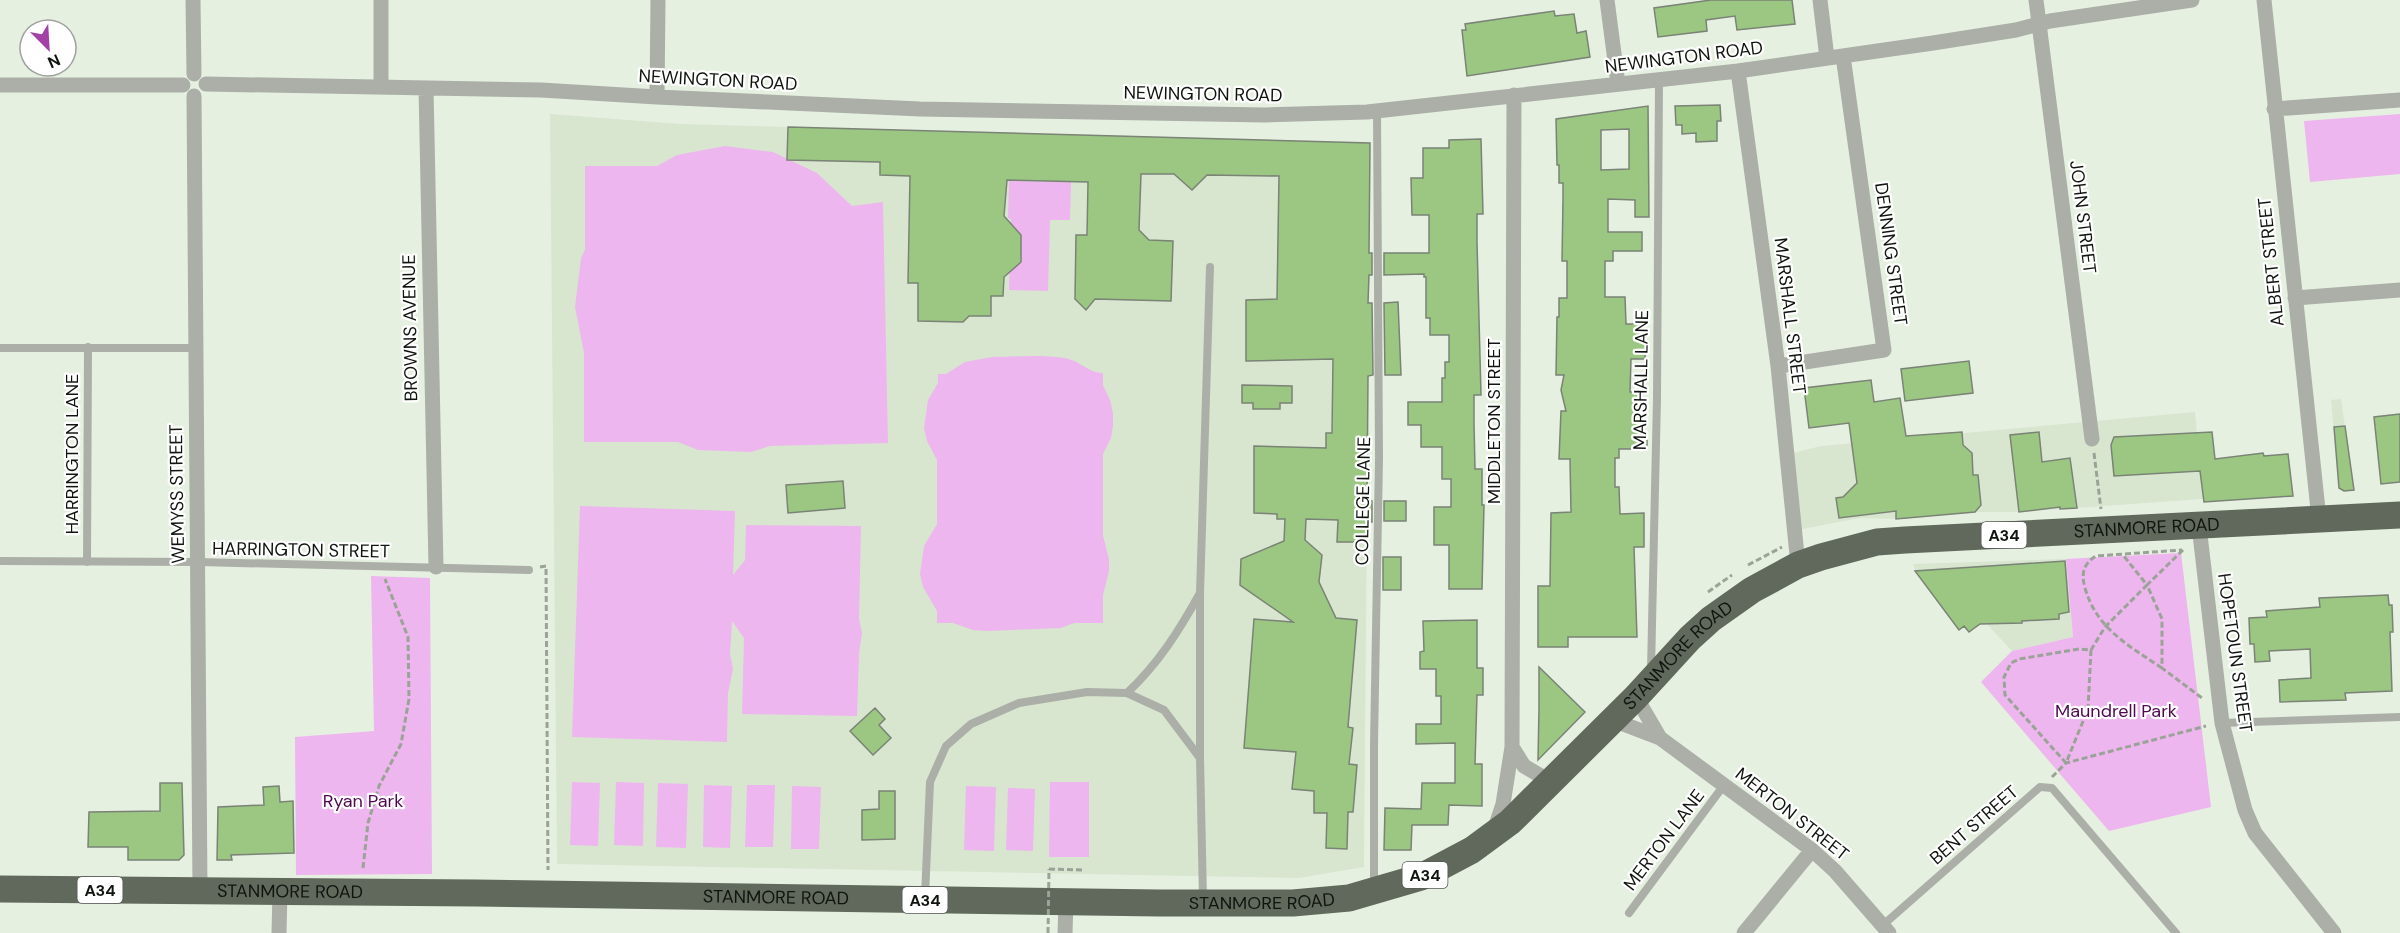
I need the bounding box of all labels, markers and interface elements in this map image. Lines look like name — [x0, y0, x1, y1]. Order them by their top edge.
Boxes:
north arrow — [18, 18, 78, 78]
street label: NEWINGTON ROAD — [1604, 35, 1764, 79]
text: N — [44, 49, 63, 73]
street label: NEWINGTON ROAD — [638, 64, 798, 96]
street label: NEWINGTON ROAD — [1123, 81, 1283, 107]
street label: JOHN STREET — [2064, 159, 2102, 275]
street label: DENNING STREET — [1869, 181, 1913, 327]
street label: ALBERT STREET — [2252, 196, 2290, 328]
street label: MARSHALL STREET — [1768, 236, 1812, 396]
street label: BROWNS AVENUE — [397, 254, 423, 402]
street label: MARSHALL LANE — [1628, 310, 1654, 450]
street label: MIDDLETON STREET — [1482, 338, 1506, 504]
street label: HARRINGTON LANE — [60, 374, 84, 534]
street label: WEMYSS STREET — [164, 424, 190, 564]
street label: COLLEGE LANE — [1350, 436, 1376, 566]
street label: STANMORE ROAD — [2073, 512, 2220, 543]
road number: A34 — [1982, 522, 2026, 548]
street label: HARRINGTON STREET — [212, 536, 390, 564]
street label: HOPETOUN STREET — [2212, 572, 2258, 734]
street label: STANMORE ROAD — [1618, 595, 1738, 715]
park label: Maundrell Park — [2055, 699, 2177, 723]
street label: MERTON STREET — [1730, 762, 1854, 866]
street label: BENT STREET — [1925, 780, 2023, 870]
street label: MERTON LANE — [1618, 785, 1710, 895]
park label: Ryan Park — [323, 789, 403, 813]
road number: A34 — [1402, 862, 1448, 888]
road number: A34 — [78, 877, 122, 903]
street label: STANMORE ROAD — [217, 879, 363, 904]
street label: STANMORE ROAD — [703, 884, 849, 910]
road number: A34 — [902, 887, 948, 913]
street label: STANMORE ROAD — [1189, 887, 1336, 915]

